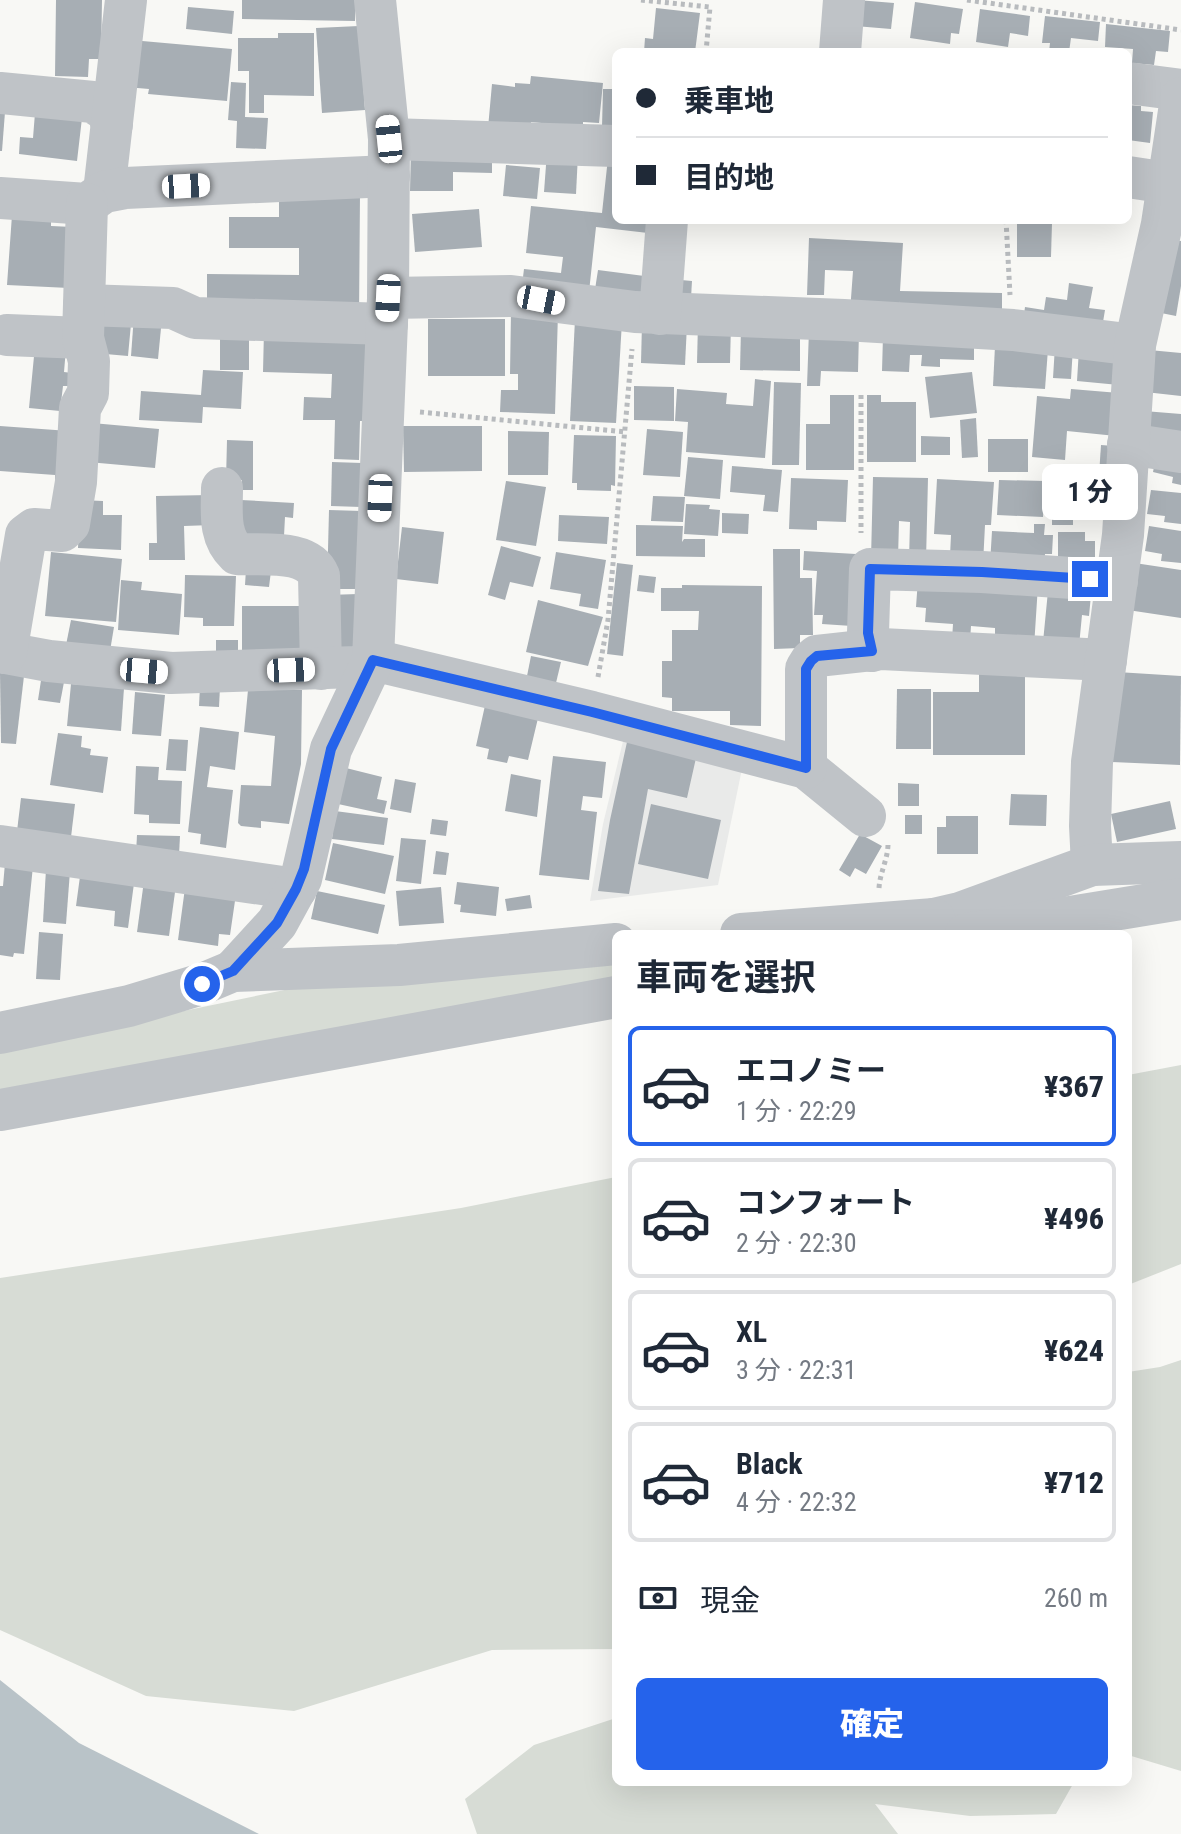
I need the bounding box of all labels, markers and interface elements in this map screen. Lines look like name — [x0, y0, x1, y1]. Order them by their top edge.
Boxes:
text: 乗車地 — [684, 83, 774, 118]
car — [375, 114, 403, 164]
text: 目的地 — [684, 160, 774, 195]
car — [161, 173, 211, 199]
car — [375, 273, 401, 323]
car — [515, 284, 567, 316]
callout: 1 分 — [1042, 463, 1138, 519]
car — [367, 474, 393, 522]
text: 1 分 — [1067, 477, 1113, 507]
route end — [1072, 561, 1108, 597]
car — [119, 657, 169, 685]
car — [267, 657, 315, 683]
text: 車両を選択 — [636, 957, 816, 999]
route start — [184, 966, 220, 1002]
icon: car — [640, 1050, 712, 1122]
text: エコノミー — [736, 1053, 886, 1088]
text: ¥367 — [1044, 1069, 1104, 1104]
text: 1 分 · 22:29 — [736, 1096, 856, 1126]
icon: car — [640, 1182, 712, 1254]
text: コンフォート — [736, 1185, 915, 1220]
text: ¥496 — [1044, 1201, 1104, 1236]
text: 2 分 · 22:30 — [736, 1228, 856, 1258]
icon: car — [640, 1314, 712, 1386]
text: XL — [736, 1314, 767, 1349]
text: ¥624 — [1044, 1333, 1104, 1368]
text: 3 分 · 22:31 — [736, 1355, 856, 1385]
icon: car — [640, 1446, 712, 1518]
text: Black — [736, 1446, 803, 1481]
text: ¥712 — [1044, 1465, 1104, 1500]
text: 4 分 · 22:32 — [736, 1487, 856, 1517]
icon: cash — [636, 1576, 680, 1620]
text: 現金 — [700, 1583, 760, 1618]
text: 260 m — [1044, 1583, 1108, 1613]
button: 確定 — [636, 1678, 1108, 1770]

